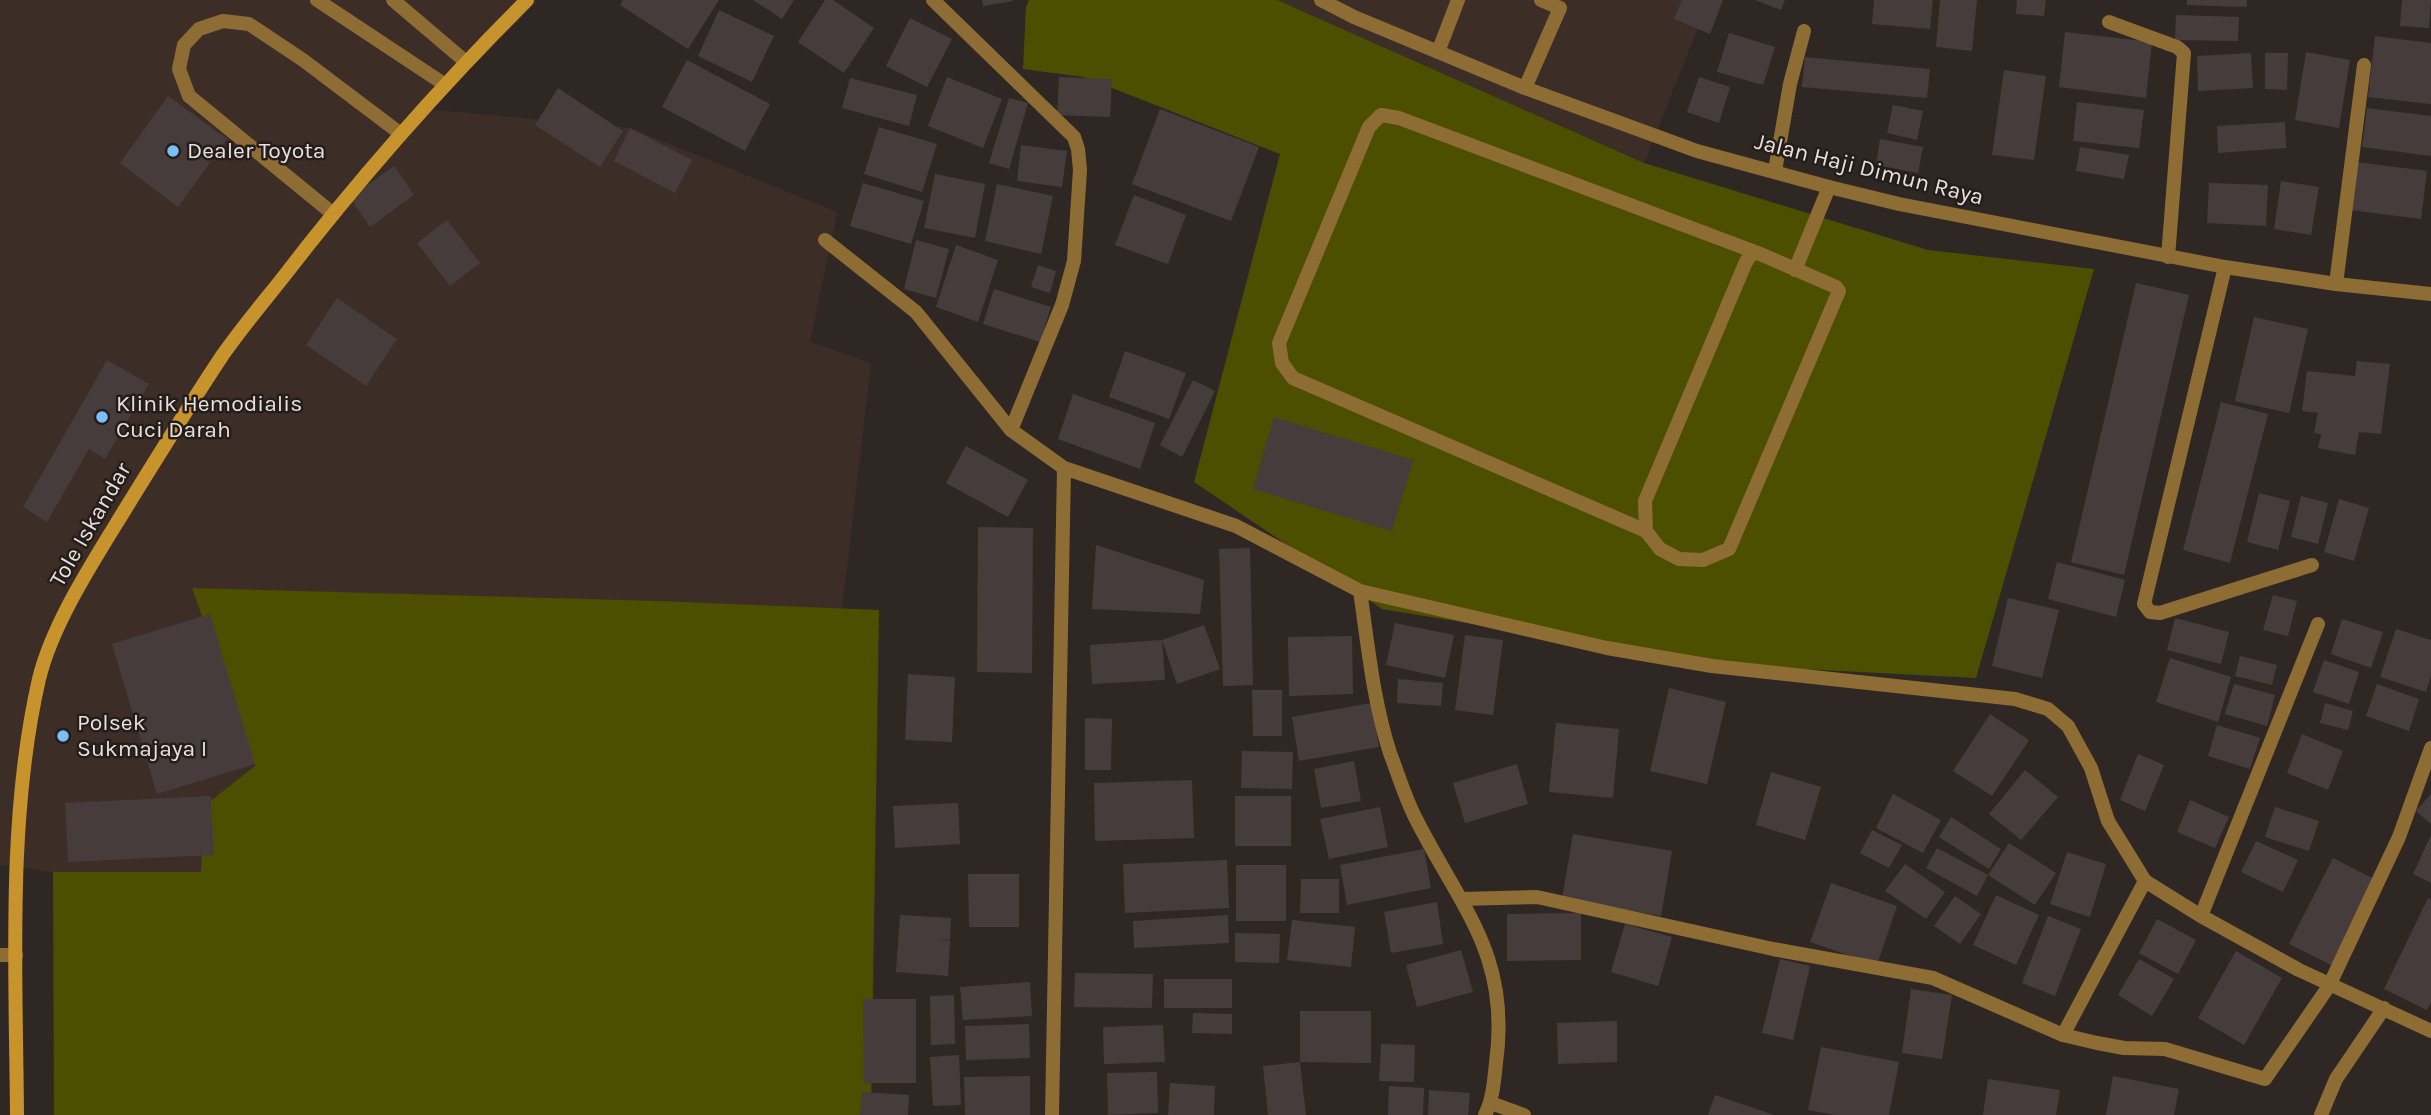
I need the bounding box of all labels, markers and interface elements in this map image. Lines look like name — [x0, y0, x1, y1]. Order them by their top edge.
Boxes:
street label: Jalan Haji Dimun Raya — [1752, 128, 1986, 212]
place label: Dealer Toyota — [187, 137, 326, 165]
marker: Dealer Toyota — [165, 143, 181, 159]
place label: Klinik Hemodialis Cuci Darah — [116, 390, 302, 444]
marker: Klinik Hemodialis Cuci Darah — [94, 409, 110, 425]
street label: Tole Iskandar — [44, 458, 138, 592]
place label: Polsek Sukmajaya I — [77, 709, 207, 763]
marker: Polsek Sukmajaya I — [55, 728, 71, 744]

